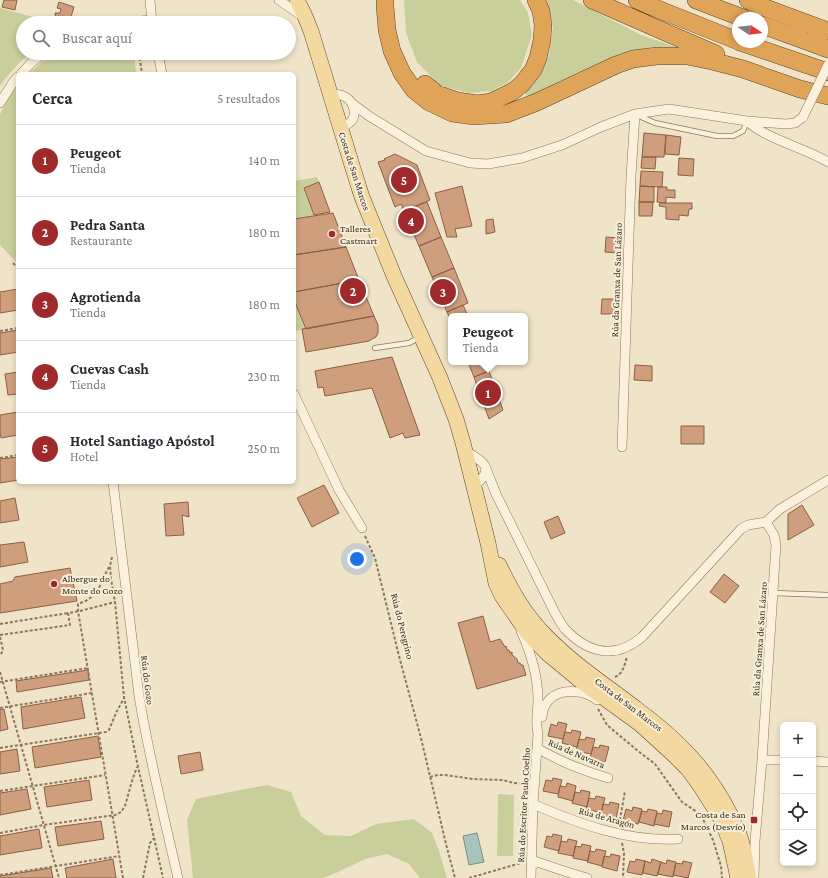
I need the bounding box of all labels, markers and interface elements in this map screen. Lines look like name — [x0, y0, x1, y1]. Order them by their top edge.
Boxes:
north arrow — [732, 12, 768, 48]
search box — [16, 16, 296, 60]
icon: search — [30, 27, 52, 49]
text: Buscar aquí — [62, 30, 132, 46]
text: Cerca — [32, 89, 72, 108]
text: 5 resultados — [217, 91, 280, 106]
street label: Costa de San Marcos — [337, 131, 372, 212]
text: Peugeot — [70, 145, 121, 161]
text: 1 — [43, 153, 47, 168]
text: 140 m — [249, 153, 280, 168]
text: Tienda — [70, 161, 106, 176]
pin: 5 — [391, 165, 417, 195]
pin: 4 — [398, 206, 424, 236]
text: Pedra Santa — [70, 217, 145, 233]
street label: Rúa da Granxa de San Lázaro — [609, 222, 624, 338]
place label: Talleres Castmart — [340, 223, 378, 246]
text: 2 — [42, 225, 48, 240]
text: 180 m — [248, 225, 280, 240]
marker: Talleres Castmart — [327, 229, 337, 239]
text: Restaurante — [70, 233, 132, 248]
pin: 2 — [340, 276, 366, 306]
pin: 3 — [430, 277, 456, 307]
text: Agrotienda — [70, 289, 141, 305]
text: 3 — [42, 297, 48, 312]
text: 180 m — [248, 297, 280, 312]
text: Tienda — [70, 305, 106, 320]
popup — [448, 313, 528, 365]
text: Peugeot — [462, 324, 514, 340]
text: Tienda — [462, 340, 498, 355]
text: Cuevas Cash — [70, 361, 149, 377]
text: 4 — [41, 369, 49, 384]
text: 230 m — [247, 369, 280, 384]
text: Tienda — [70, 377, 106, 392]
pin: 1 — [475, 378, 501, 408]
text: Hotel Santiago Apóstol — [70, 433, 215, 449]
text: 5 — [42, 441, 48, 456]
text: 250 m — [247, 441, 280, 456]
text: Hotel — [70, 449, 98, 464]
your location — [347, 549, 367, 569]
place label: Albergue do Monte do Gozo — [62, 573, 123, 596]
marker: Albergue do Monte do Gozo — [49, 579, 59, 589]
street label: Rúa da Granxa de San Lázaro — [750, 581, 769, 697]
street label: Rúa do Peregrino — [389, 592, 416, 660]
street label: Rúa do Gozo — [139, 655, 156, 705]
street label: Costa de San Marcos — [593, 675, 665, 733]
map controls — [780, 722, 816, 866]
button: + — [780, 722, 816, 758]
street label: Rúa de Navarra — [547, 737, 607, 770]
street label: Rúa do Escritor Paulo Coelho — [515, 747, 532, 863]
button: − — [780, 758, 816, 794]
button: locate — [780, 794, 816, 830]
street label: Rúa de Aragón — [578, 805, 637, 830]
place label: Costa de San Marcos (Desvío) — [681, 809, 747, 833]
marker: Costa de San Marcos (Desvío) — [749, 815, 759, 825]
button: layers — [780, 830, 816, 866]

